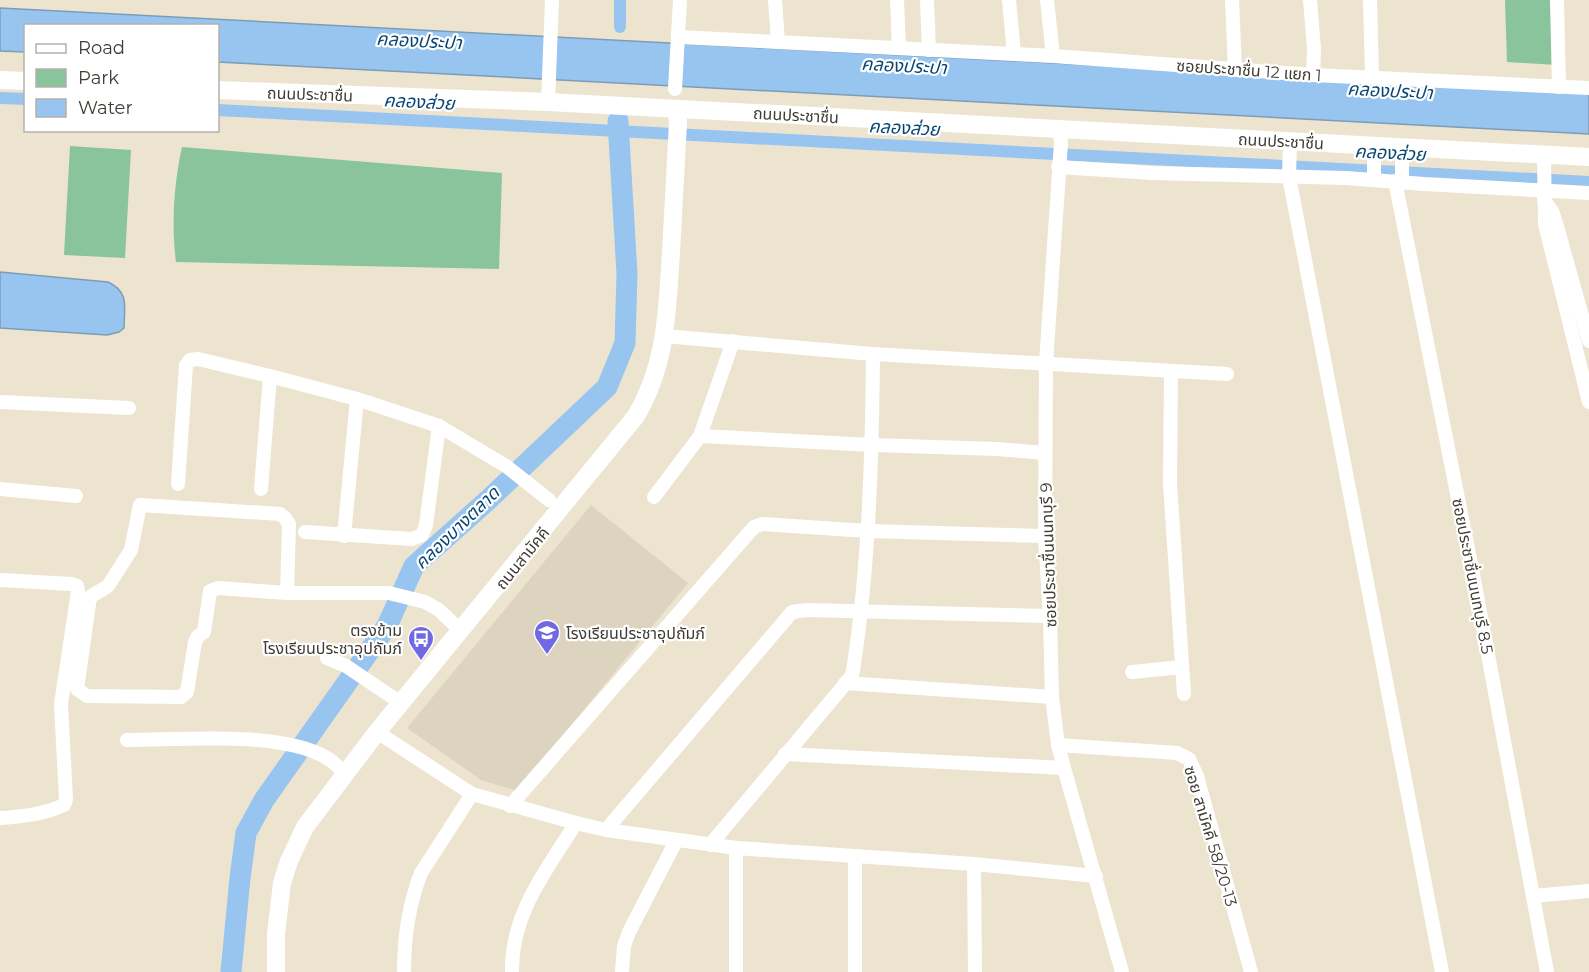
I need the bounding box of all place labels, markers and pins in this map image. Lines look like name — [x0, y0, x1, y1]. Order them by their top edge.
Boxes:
school or university icon: โรงเรียนประชาอุปถัมภ์ — [532, 618, 562, 656]
place label: ตรงข้าม โรงเรียนประชาอุปถัมภ์ — [263, 621, 402, 658]
bus stop icon: ตรงข้าม โรงเรียนประชาอุปถัมภ์ — [406, 624, 436, 662]
place label: โรงเรียนประชาอุปถัมภ์ — [566, 624, 705, 643]

